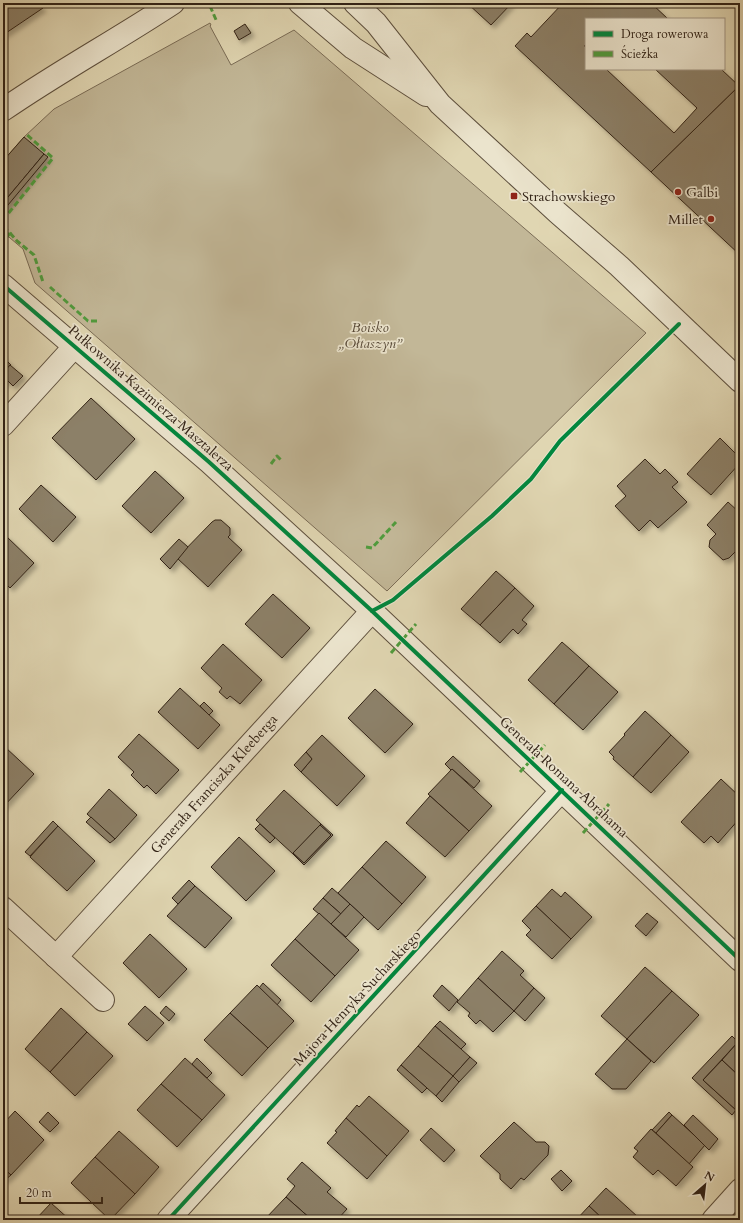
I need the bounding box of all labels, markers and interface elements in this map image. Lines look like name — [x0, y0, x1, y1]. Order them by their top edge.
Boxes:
legend — [585, 18, 725, 70]
text: Droga rowerowa — [621, 26, 709, 42]
text: Ścieżka — [621, 45, 659, 62]
place label: Galbi — [686, 183, 718, 202]
place label: Strachowskiego — [522, 187, 616, 206]
marker: Galbi — [673, 187, 683, 197]
marker: Strachowskiego — [509, 191, 519, 201]
place label: Millet — [668, 210, 704, 229]
marker: Millet — [706, 214, 716, 224]
park label: Boisko „Ołtaszyn” — [338, 318, 403, 353]
street label: Pułkownika Kazimierza Masztalerza — [64, 321, 238, 475]
street label: Generała Franciszka Kleeberga — [146, 710, 282, 858]
street label: Generała Romana Abrahama — [495, 712, 633, 842]
street label: Majora Henryka Sucharskiego — [289, 926, 425, 1070]
north arrow — [685, 1165, 725, 1205]
text: N — [702, 1168, 718, 1186]
scale bar — [20, 1179, 102, 1205]
text: 20 m — [26, 1185, 53, 1201]

